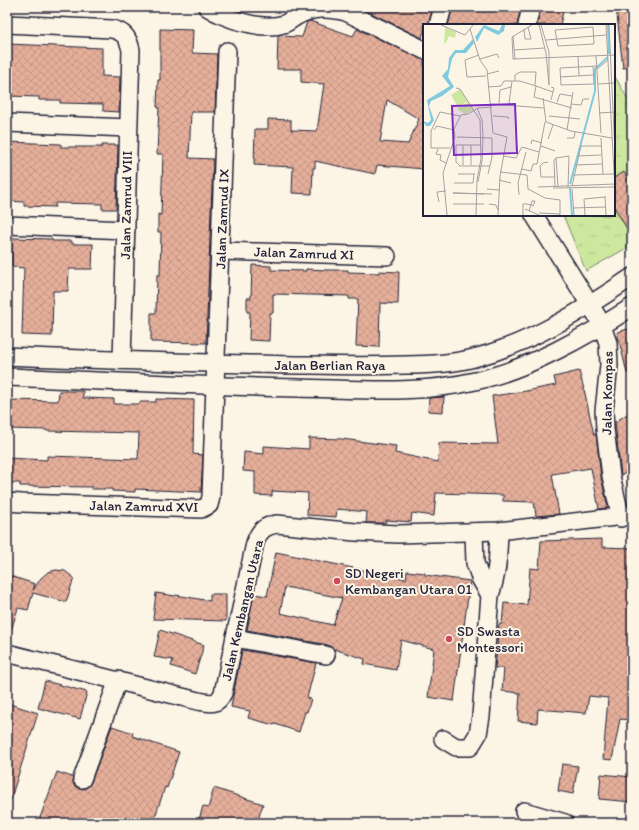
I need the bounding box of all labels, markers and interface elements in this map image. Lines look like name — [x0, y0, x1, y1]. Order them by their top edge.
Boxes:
inset map — [423, 24, 615, 216]
street label: Jalan Zamrud VIII — [117, 151, 136, 259]
street label: Jalan Zamrud IX — [212, 168, 233, 269]
street label: Jalan Zamrud XI — [254, 243, 354, 264]
street label: Jalan Kompas — [598, 351, 617, 435]
street label: Jalan Berlian Raya — [274, 357, 386, 374]
street label: Jalan Zamrud XVI — [90, 497, 198, 516]
street label: Jalan Kembangan Utara — [218, 537, 267, 682]
place label: SD Negeri Kembangan Utara 01 — [345, 565, 473, 598]
marker: SD Negeri Kembangan Utara 01 — [332, 576, 342, 586]
place label: SD Swasta Montessori — [457, 623, 523, 656]
marker: SD Swasta Montessori — [444, 634, 454, 644]

